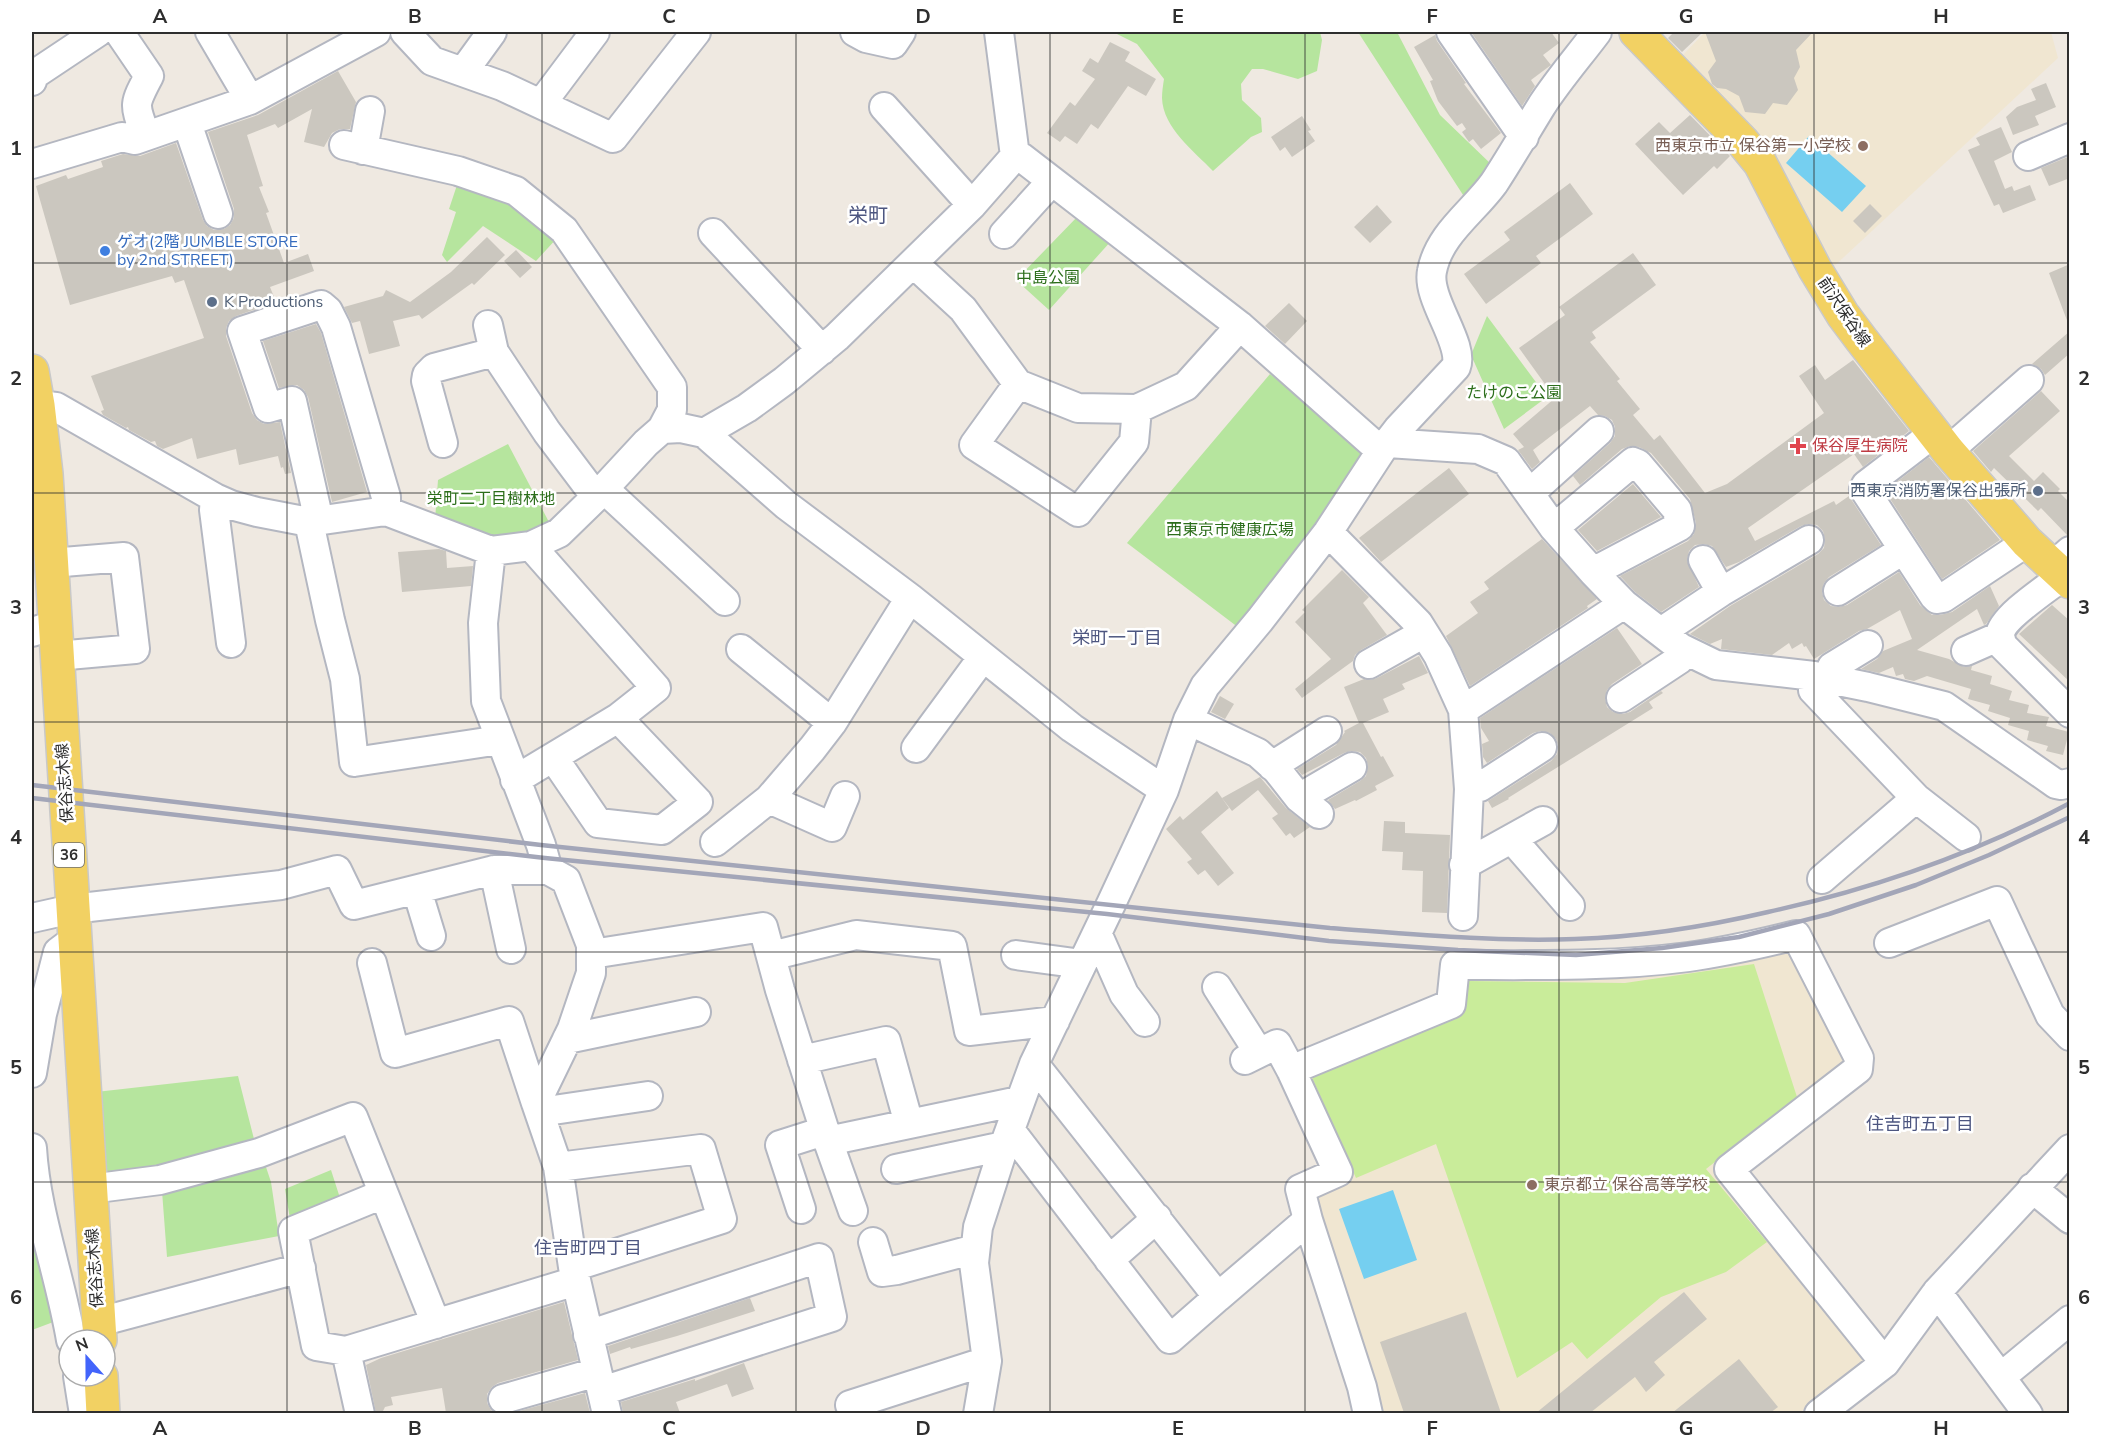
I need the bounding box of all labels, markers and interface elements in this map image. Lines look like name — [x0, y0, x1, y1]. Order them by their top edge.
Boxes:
text: A — [153, 3, 168, 30]
text: B — [408, 3, 422, 30]
text: C — [662, 3, 676, 30]
text: D — [915, 3, 931, 30]
text: E — [1172, 3, 1184, 30]
text: F — [1426, 3, 1438, 30]
text: G — [1679, 3, 1693, 30]
text: H — [1933, 3, 1949, 30]
text: 1 — [10, 135, 22, 162]
place label: 西東京市立 保谷第一小学校 — [1655, 135, 1851, 157]
text: 1 — [2078, 135, 2090, 162]
marker: 西東京市立 保谷第一小学校 — [1856, 139, 1870, 153]
district label: 栄町 — [848, 202, 888, 229]
place label: ゲオ(2階 JUMBLE STORE by 2nd STREET) — [117, 231, 298, 271]
marker: ゲオ(2階 JUMBLE STORE by 2nd STREET) — [98, 244, 112, 258]
park label: 中島公園 — [1016, 267, 1080, 289]
street label: 前沢保谷線 — [1813, 273, 1875, 351]
place label: K Productions — [224, 291, 323, 313]
marker: K Productions — [205, 295, 219, 309]
text: 2 — [10, 365, 22, 392]
text: 2 — [2078, 365, 2090, 392]
park label: たけのこ公園 — [1466, 382, 1562, 404]
place label: 保谷厚生病院 — [1812, 435, 1908, 457]
marker: 保谷厚生病院 — [1789, 437, 1807, 455]
place label: 西東京消防署保谷出張所 — [1850, 480, 2026, 502]
marker: 西東京消防署保谷出張所 — [2031, 484, 2045, 498]
park label: 栄町二丁目樹林地 — [427, 488, 555, 510]
park label: 西東京市健康広場 — [1166, 519, 1294, 541]
text: 3 — [10, 594, 22, 621]
text: 3 — [2078, 594, 2090, 621]
district label: 栄町一丁目 — [1072, 626, 1162, 650]
street label: 保谷志木線 — [51, 742, 79, 824]
text: 4 — [10, 824, 22, 851]
text: 4 — [2078, 824, 2090, 851]
road number: 36 — [54, 843, 84, 867]
text: 5 — [10, 1054, 22, 1081]
text: 5 — [2078, 1054, 2090, 1081]
district label: 住吉町五丁目 — [1866, 1112, 1974, 1136]
place label: 東京都立 保谷高等学校 — [1544, 1174, 1708, 1196]
marker: 東京都立 保谷高等学校 — [1525, 1178, 1539, 1192]
street label: 保谷志木線 — [81, 1227, 109, 1309]
district label: 住吉町四丁目 — [534, 1236, 642, 1260]
text: 6 — [10, 1284, 22, 1311]
text: 6 — [2078, 1284, 2090, 1311]
north arrow — [57, 1328, 117, 1388]
text: N — [72, 1333, 92, 1357]
text: A — [153, 1415, 168, 1442]
text: B — [408, 1415, 422, 1442]
text: C — [662, 1415, 676, 1442]
text: D — [915, 1415, 931, 1442]
text: E — [1172, 1415, 1184, 1442]
text: F — [1426, 1415, 1438, 1442]
text: G — [1679, 1415, 1693, 1442]
text: H — [1933, 1415, 1949, 1442]

